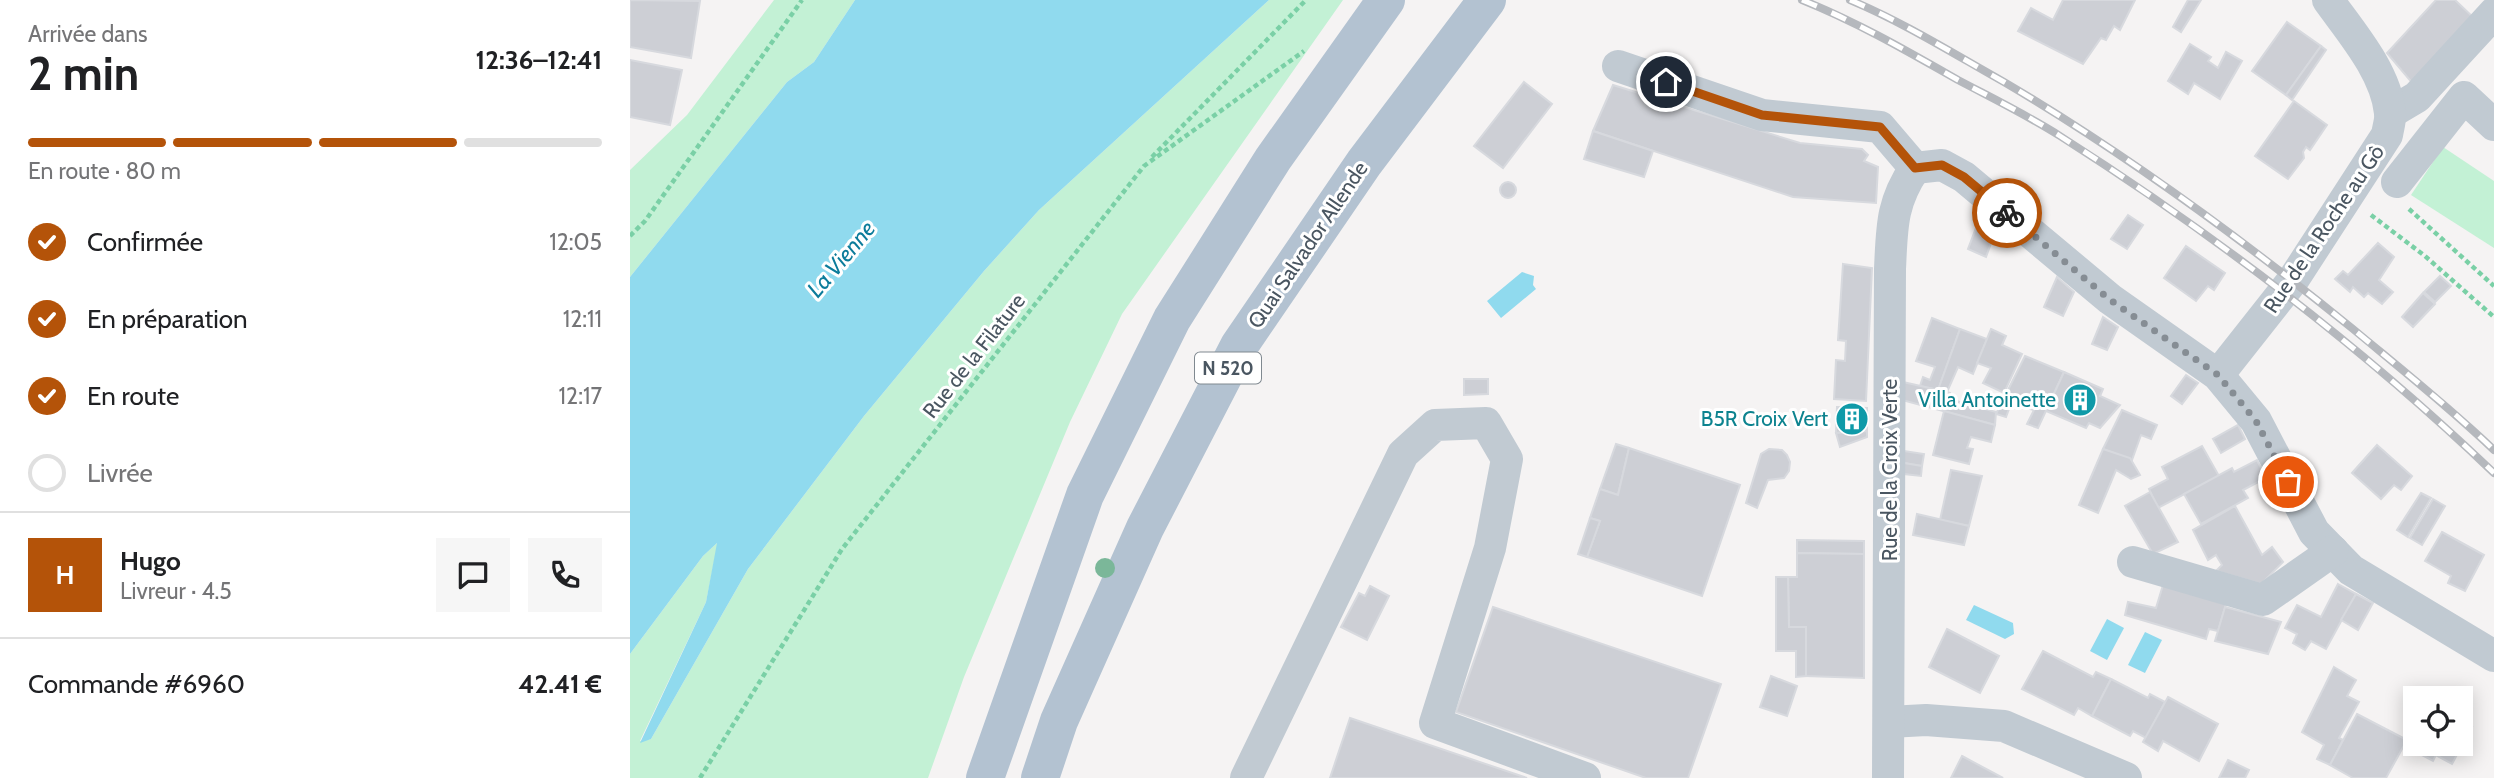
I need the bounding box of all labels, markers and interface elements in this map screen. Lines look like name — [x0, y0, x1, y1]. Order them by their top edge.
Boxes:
text: Arrivée dans — [28, 20, 148, 48]
text: 12:36–12:41 — [476, 44, 602, 76]
text: 2 min — [28, 46, 139, 102]
pin — [1636, 52, 1696, 112]
icon: home — [1647, 63, 1685, 101]
street label: Rue de la Roche au Gô — [2258, 140, 2389, 318]
street label: Quai Salvador Allende — [1242, 156, 1373, 333]
text: En route · 80 m — [28, 157, 181, 185]
courier — [1972, 178, 2042, 248]
icon: bike — [1988, 194, 2026, 232]
water label: La Vienne — [801, 215, 881, 303]
icon: check — [28, 223, 66, 261]
text: Confirmée — [87, 226, 203, 258]
text: 12:05 — [549, 228, 602, 256]
street label: Rue de la Filature — [917, 288, 1030, 423]
icon: check — [28, 300, 66, 338]
text: En préparation — [87, 303, 248, 335]
text: 12:11 — [563, 305, 602, 333]
road number: N 520 — [1195, 352, 1261, 384]
icon: check — [28, 377, 66, 415]
street label: Rue de la Croix Verte — [1877, 379, 1902, 561]
text: En route — [87, 380, 179, 412]
building icon: Villa Antoinette — [2061, 381, 2099, 419]
text: 12:17 — [559, 382, 602, 410]
place label: Villa Antoinette — [1918, 387, 2056, 412]
building icon: B5R Croix Vert — [1833, 400, 1871, 438]
place label: B5R Croix Vert — [1701, 406, 1828, 431]
pin — [2258, 452, 2318, 512]
text: Livrée — [87, 457, 153, 489]
icon: bag — [2269, 463, 2307, 501]
button: chat — [436, 538, 510, 612]
button: phone — [528, 538, 602, 612]
text: Hugo — [120, 545, 181, 577]
text: H — [56, 559, 74, 591]
text: Livreur · 4.5 — [120, 577, 232, 605]
text: Commande #6960 — [28, 668, 245, 700]
text: 42.41 € — [518, 668, 602, 700]
map controls — [2403, 686, 2473, 756]
button: locate — [2403, 686, 2473, 756]

